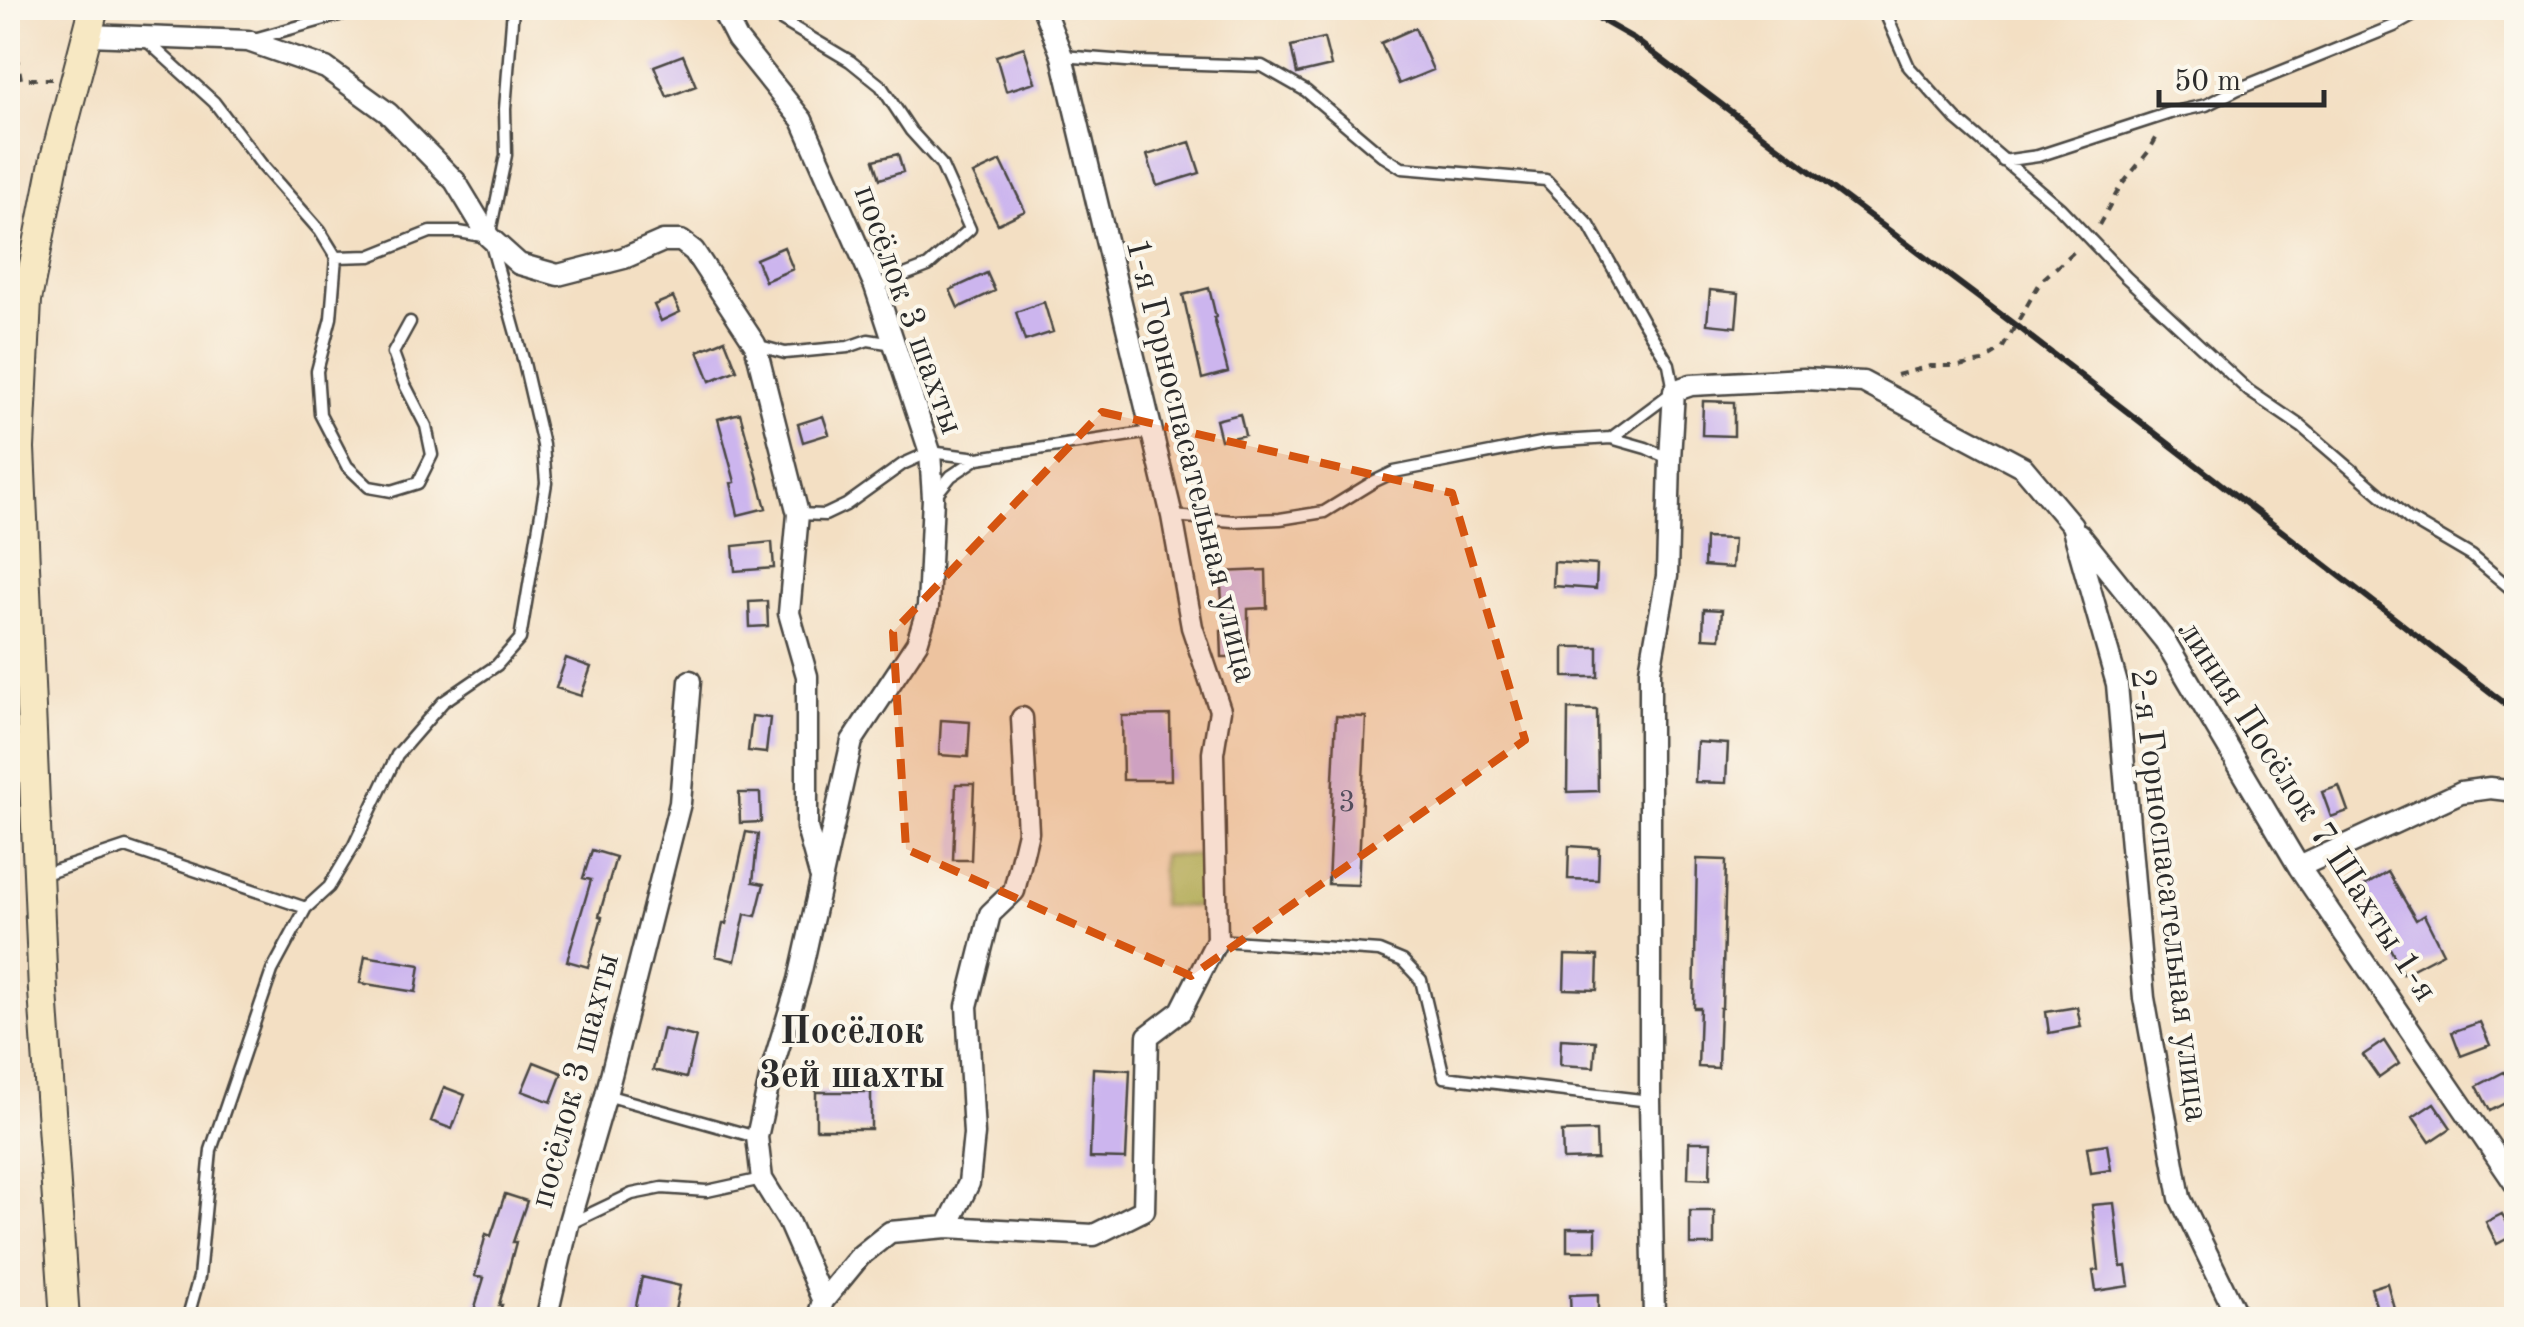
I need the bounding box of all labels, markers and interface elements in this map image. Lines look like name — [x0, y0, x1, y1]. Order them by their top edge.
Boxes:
scale bar — [2159, 45, 2324, 107]
text: 50 m — [2174, 67, 2241, 97]
street label: посёлок 3 шахты — [846, 181, 969, 439]
street label: 1-я Горноспасательная улица — [1118, 235, 1263, 686]
street label: линия Посёлок 7 Шахты 1-я — [2171, 615, 2443, 1008]
street label: 2-я Горноспасательная улица — [2123, 667, 2214, 1124]
house number: 3 — [1338, 788, 1356, 818]
street label: посёлок 3 шахты — [525, 950, 626, 1212]
district label: Посёлок 3ей шахты — [759, 1014, 945, 1096]

